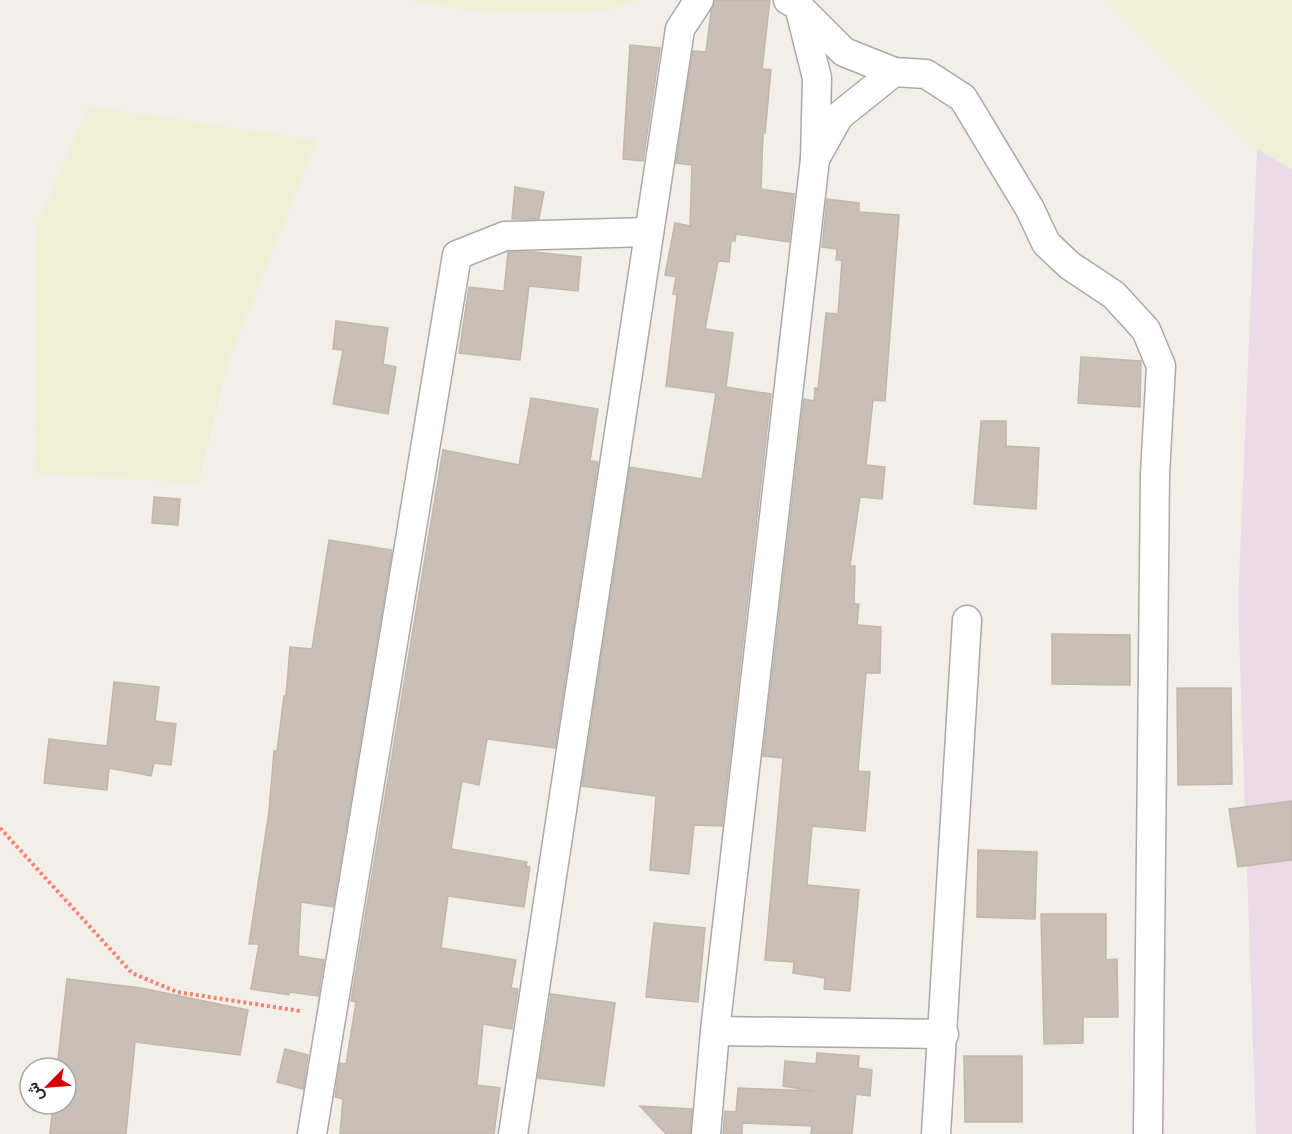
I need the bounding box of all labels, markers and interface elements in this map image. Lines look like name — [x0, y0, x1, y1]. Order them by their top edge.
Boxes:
north arrow — [18, 1056, 78, 1116]
text: ش — [22, 1079, 48, 1105]

